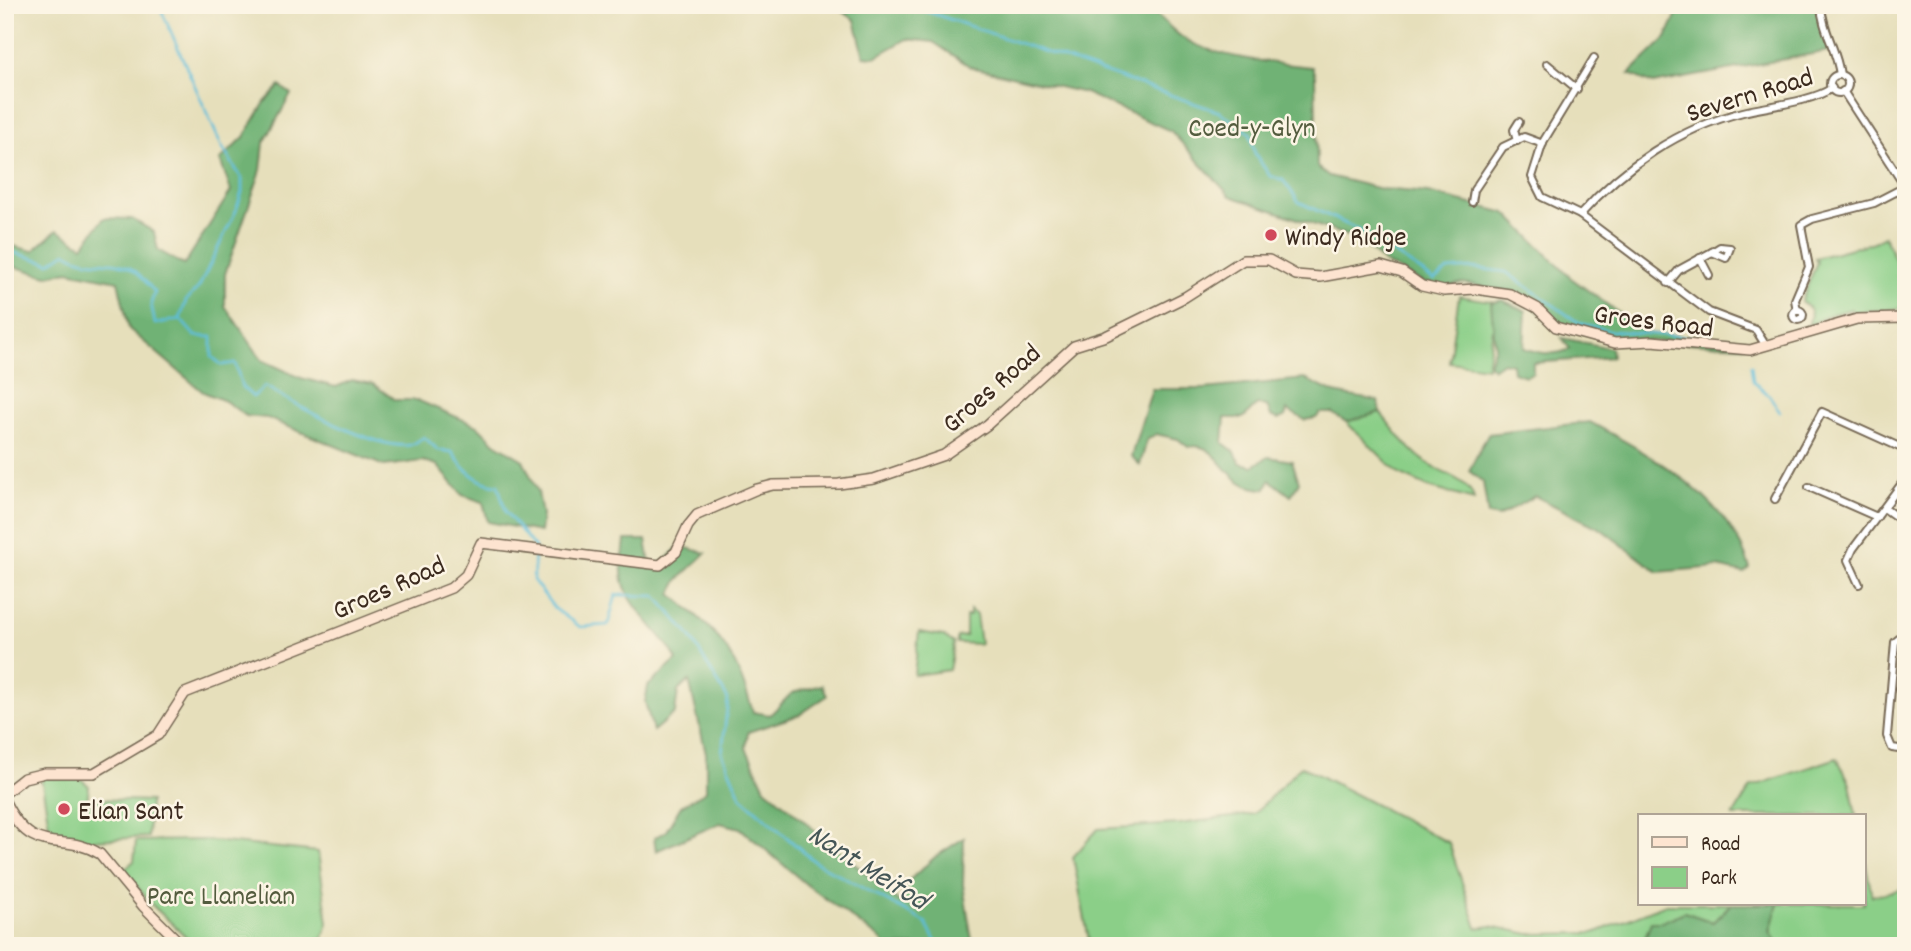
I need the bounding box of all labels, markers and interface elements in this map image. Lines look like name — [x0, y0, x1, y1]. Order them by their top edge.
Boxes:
street label: Severn Road — [1682, 60, 1819, 136]
park label: Coed-y-Glyn — [1188, 111, 1316, 151]
place label: Windy Ridge — [1285, 220, 1407, 260]
marker: Windy Ridge — [1263, 227, 1279, 243]
street label: Groes Road — [1591, 297, 1715, 351]
street label: Groes Road — [935, 336, 1052, 445]
street label: Groes Road — [327, 548, 453, 633]
place label: Elian Sant — [78, 794, 184, 834]
marker: Elian Sant — [56, 801, 72, 817]
legend — [1638, 814, 1866, 906]
water label: Nant Meifod — [798, 816, 939, 926]
text: Road — [1701, 831, 1740, 861]
text: Park — [1701, 865, 1737, 895]
park label: Parc Llanelian — [147, 879, 295, 919]

